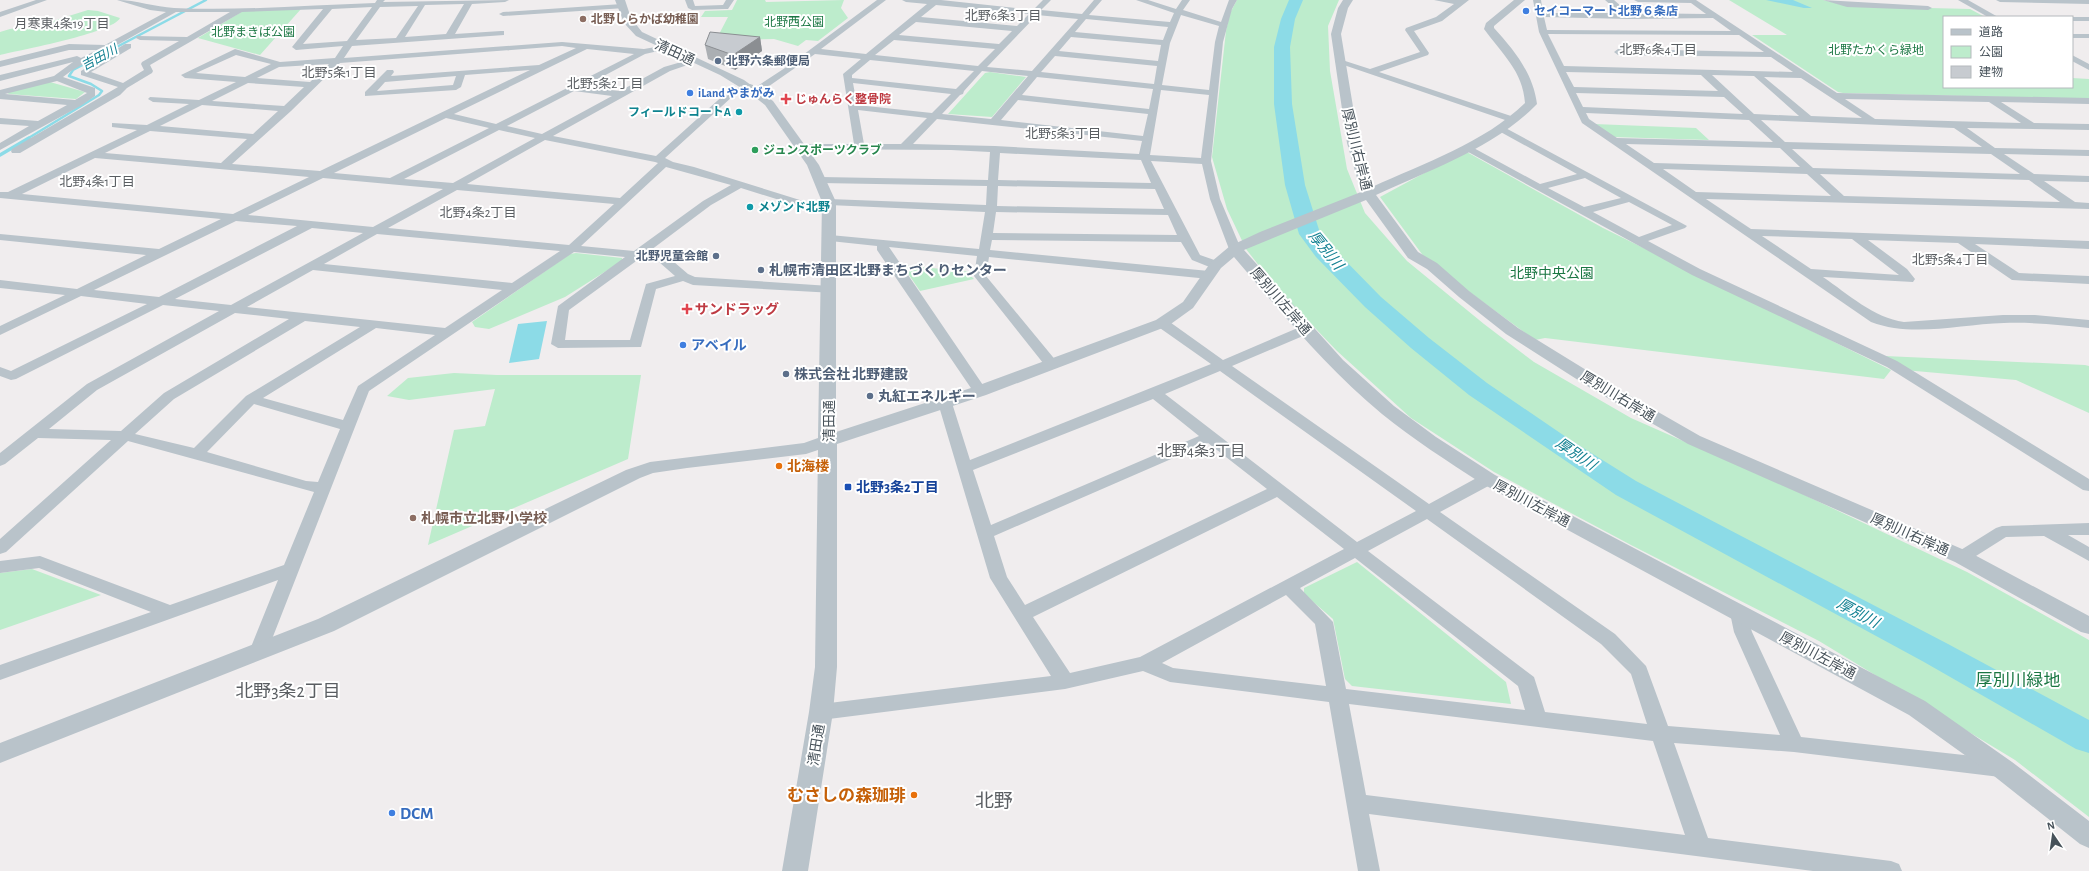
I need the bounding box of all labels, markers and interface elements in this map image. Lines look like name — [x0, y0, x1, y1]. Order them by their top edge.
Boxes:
place label: セイコーマート北野６条店 — [1534, 4, 1678, 17]
marker: セイコーマート北野６条店 — [1521, 6, 1531, 16]
district label: 北野6条3丁目 — [965, 8, 1041, 23]
place label: 北野しらかば幼稚園 — [591, 12, 699, 25]
marker: 北野しらかば幼稚園 — [578, 14, 588, 24]
park label: 北野西公園 — [764, 15, 824, 28]
district label: 月寒東4条19丁目 — [15, 16, 109, 31]
legend — [1943, 16, 2073, 88]
park label: 北野まきば公園 — [211, 25, 295, 38]
text: 道路 — [1979, 25, 2003, 38]
street label: 清田通 — [653, 37, 697, 68]
water label: 吉田川 — [79, 42, 122, 73]
district label: 北野6条4丁目 — [1619, 42, 1697, 57]
park label: 北野たかくら緑地 — [1828, 43, 1924, 56]
text: 公園 — [1979, 46, 2003, 58]
place label: 北野六条郵便局 — [726, 54, 810, 67]
marker: 北野六条郵便局 — [713, 56, 723, 66]
district label: 北野5条1丁目 — [302, 65, 376, 80]
text: 建物 — [1979, 65, 2003, 78]
district label: 北野5条2丁目 — [567, 76, 643, 91]
place label: iLand やまがみ — [698, 86, 775, 99]
marker: iLand やまがみ — [685, 88, 695, 98]
place label: じゅんらく整骨院 — [795, 92, 891, 105]
marker: じゅんらく整骨院 — [780, 93, 792, 105]
place label: フィールドコートA — [628, 106, 732, 118]
marker: フィールドコートA — [734, 107, 744, 117]
street label: 厚別川右岸通 — [1339, 107, 1374, 192]
district label: 北野5条3丁目 — [1025, 126, 1101, 141]
place label: ジュンスポーツクラブ — [763, 143, 882, 156]
marker: ジュンスポーツクラブ — [750, 145, 760, 155]
district label: 北野4条1丁目 — [59, 174, 135, 189]
place label: メゾンド北野 — [758, 200, 830, 213]
marker: メゾンド北野 — [745, 202, 755, 212]
district label: 北野4条2丁目 — [439, 205, 517, 220]
water label: 厚別川 — [1306, 227, 1348, 274]
place label: 北野児童会館 — [636, 249, 708, 262]
marker: 北野児童会館 — [711, 251, 721, 261]
district label: 北野5条4丁目 — [1912, 252, 1988, 267]
place label: 札幌市清田区北野まちづくりセンター — [769, 263, 1007, 278]
marker: 札幌市清田区北野まちづくりセンター — [756, 265, 766, 275]
street label: 厚別川左岸通 — [1247, 265, 1314, 338]
park label: 北野中央公園 — [1510, 265, 1594, 281]
place label: サンドラッグ — [695, 301, 779, 317]
marker: サンドラッグ — [682, 304, 692, 314]
place label: アベイル — [691, 338, 747, 353]
marker: アベイル — [678, 340, 688, 350]
place label: 株式会社 北野建設 — [794, 366, 908, 382]
street label: 厚別川右岸通 — [1578, 368, 1658, 424]
marker: 株式会社 北野建設 — [781, 369, 791, 379]
place label: 丸紅エネルギー — [878, 388, 976, 404]
marker: 丸紅エネルギー — [865, 391, 875, 401]
street label: 清田通 — [822, 400, 837, 442]
water label: 厚別川 — [1553, 435, 1601, 474]
district label: 北野4条3丁目 — [1157, 442, 1245, 459]
place label: 北海楼 — [787, 459, 830, 474]
marker: 北海楼 — [774, 461, 784, 471]
street label: 厚別川左岸通 — [1491, 477, 1572, 530]
place label: 北野3条2丁目 — [856, 479, 939, 495]
marker: 北野3条2丁目 — [843, 482, 853, 492]
place label: 札幌市立北野小学校 — [421, 511, 547, 526]
street label: 厚別川右岸通 — [1868, 511, 1951, 558]
marker: 札幌市立北野小学校 — [408, 513, 418, 523]
water label: 厚別川 — [1834, 595, 1883, 632]
street label: 厚別川左岸通 — [1777, 629, 1858, 682]
park label: 厚別川緑地 — [1976, 671, 2061, 689]
district label: 北野3条2丁目 — [235, 681, 341, 701]
street label: 清田通 — [806, 723, 827, 767]
place label: むさしの森珈琲 — [787, 786, 906, 804]
marker: むさしの森珈琲 — [909, 790, 919, 800]
district label: 北野 — [975, 791, 1013, 811]
place label: DCM — [400, 805, 433, 822]
marker: DCM — [387, 808, 397, 818]
north arrow — [2033, 815, 2073, 855]
text: N — [2046, 820, 2056, 832]

